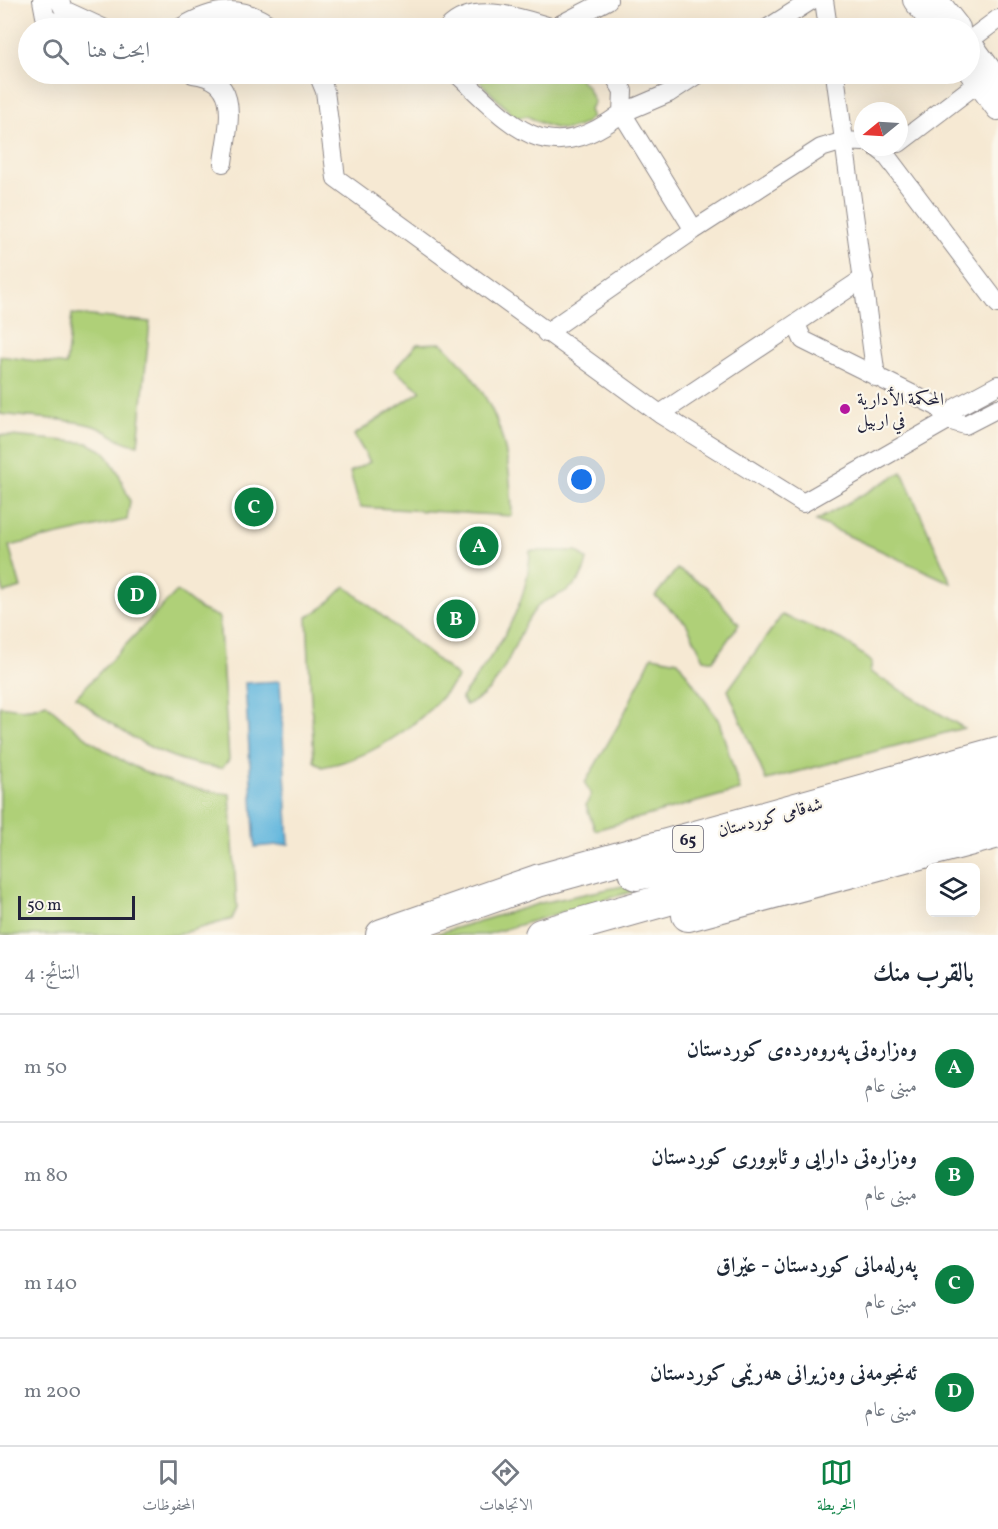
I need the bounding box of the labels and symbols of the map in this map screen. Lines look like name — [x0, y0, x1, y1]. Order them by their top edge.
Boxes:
north arrow — [854, 102, 908, 156]
place label: المحكمة الٲدارية في اربيل — [857, 386, 944, 435]
marker: المحكمة الٲدارية في اربيل — [838, 402, 852, 416]
your location — [567, 465, 596, 494]
pin: C — [234, 484, 274, 530]
pin: A — [460, 524, 498, 568]
pin: D — [118, 572, 156, 618]
pin: B — [436, 596, 476, 642]
street label: شەقامی کوردستان — [715, 792, 826, 844]
road number: 65 — [673, 826, 703, 852]
scale bar — [18, 893, 135, 920]

